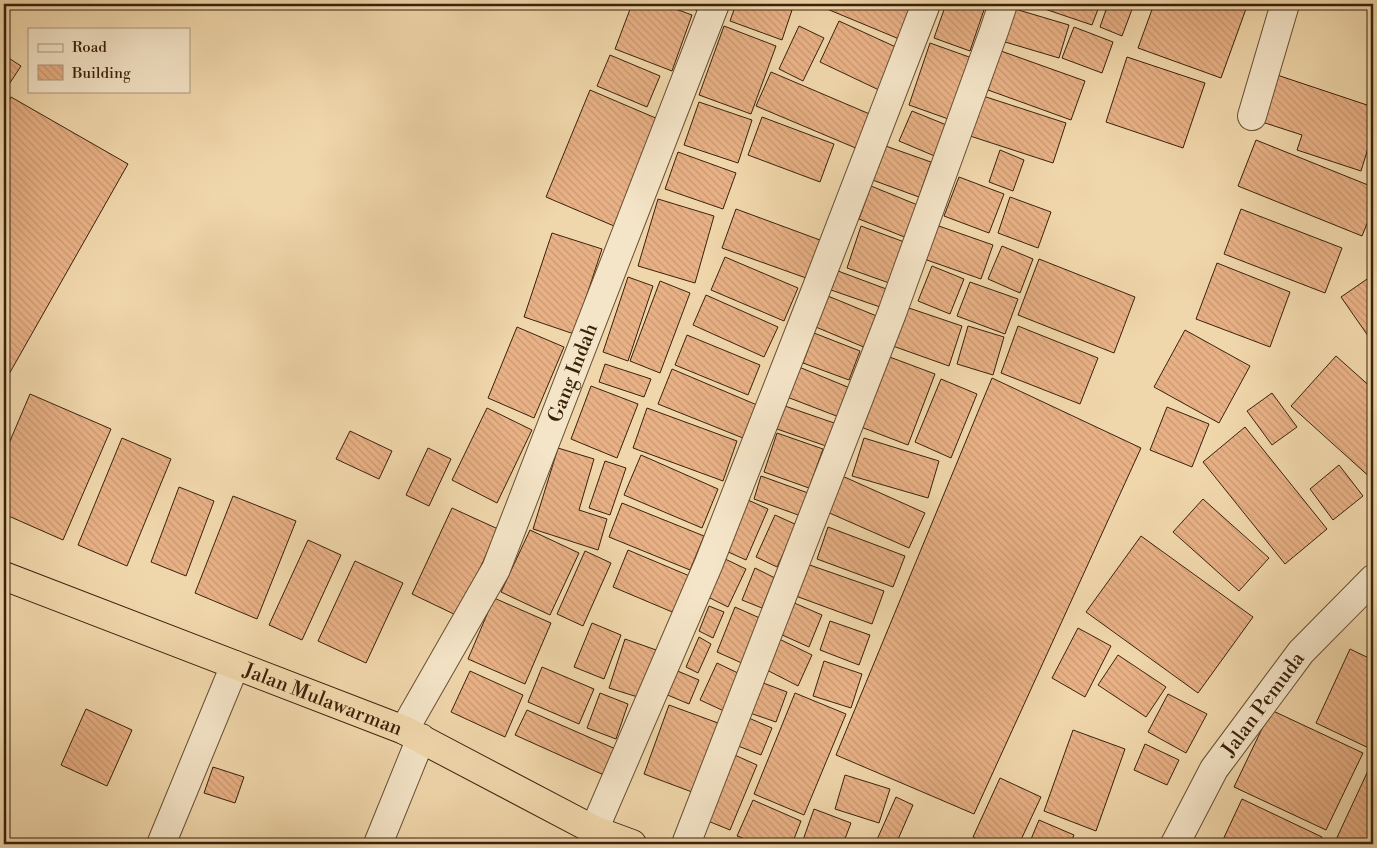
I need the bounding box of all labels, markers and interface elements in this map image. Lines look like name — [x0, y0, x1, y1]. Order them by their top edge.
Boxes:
legend — [28, 28, 190, 92]
text: Road — [72, 38, 107, 57]
text: Building — [71, 64, 131, 83]
street label: Gang Indah — [543, 320, 604, 426]
street label: Jalan Pemuda — [1216, 647, 1311, 762]
street label: Jalan Mulawarman — [239, 658, 406, 742]

